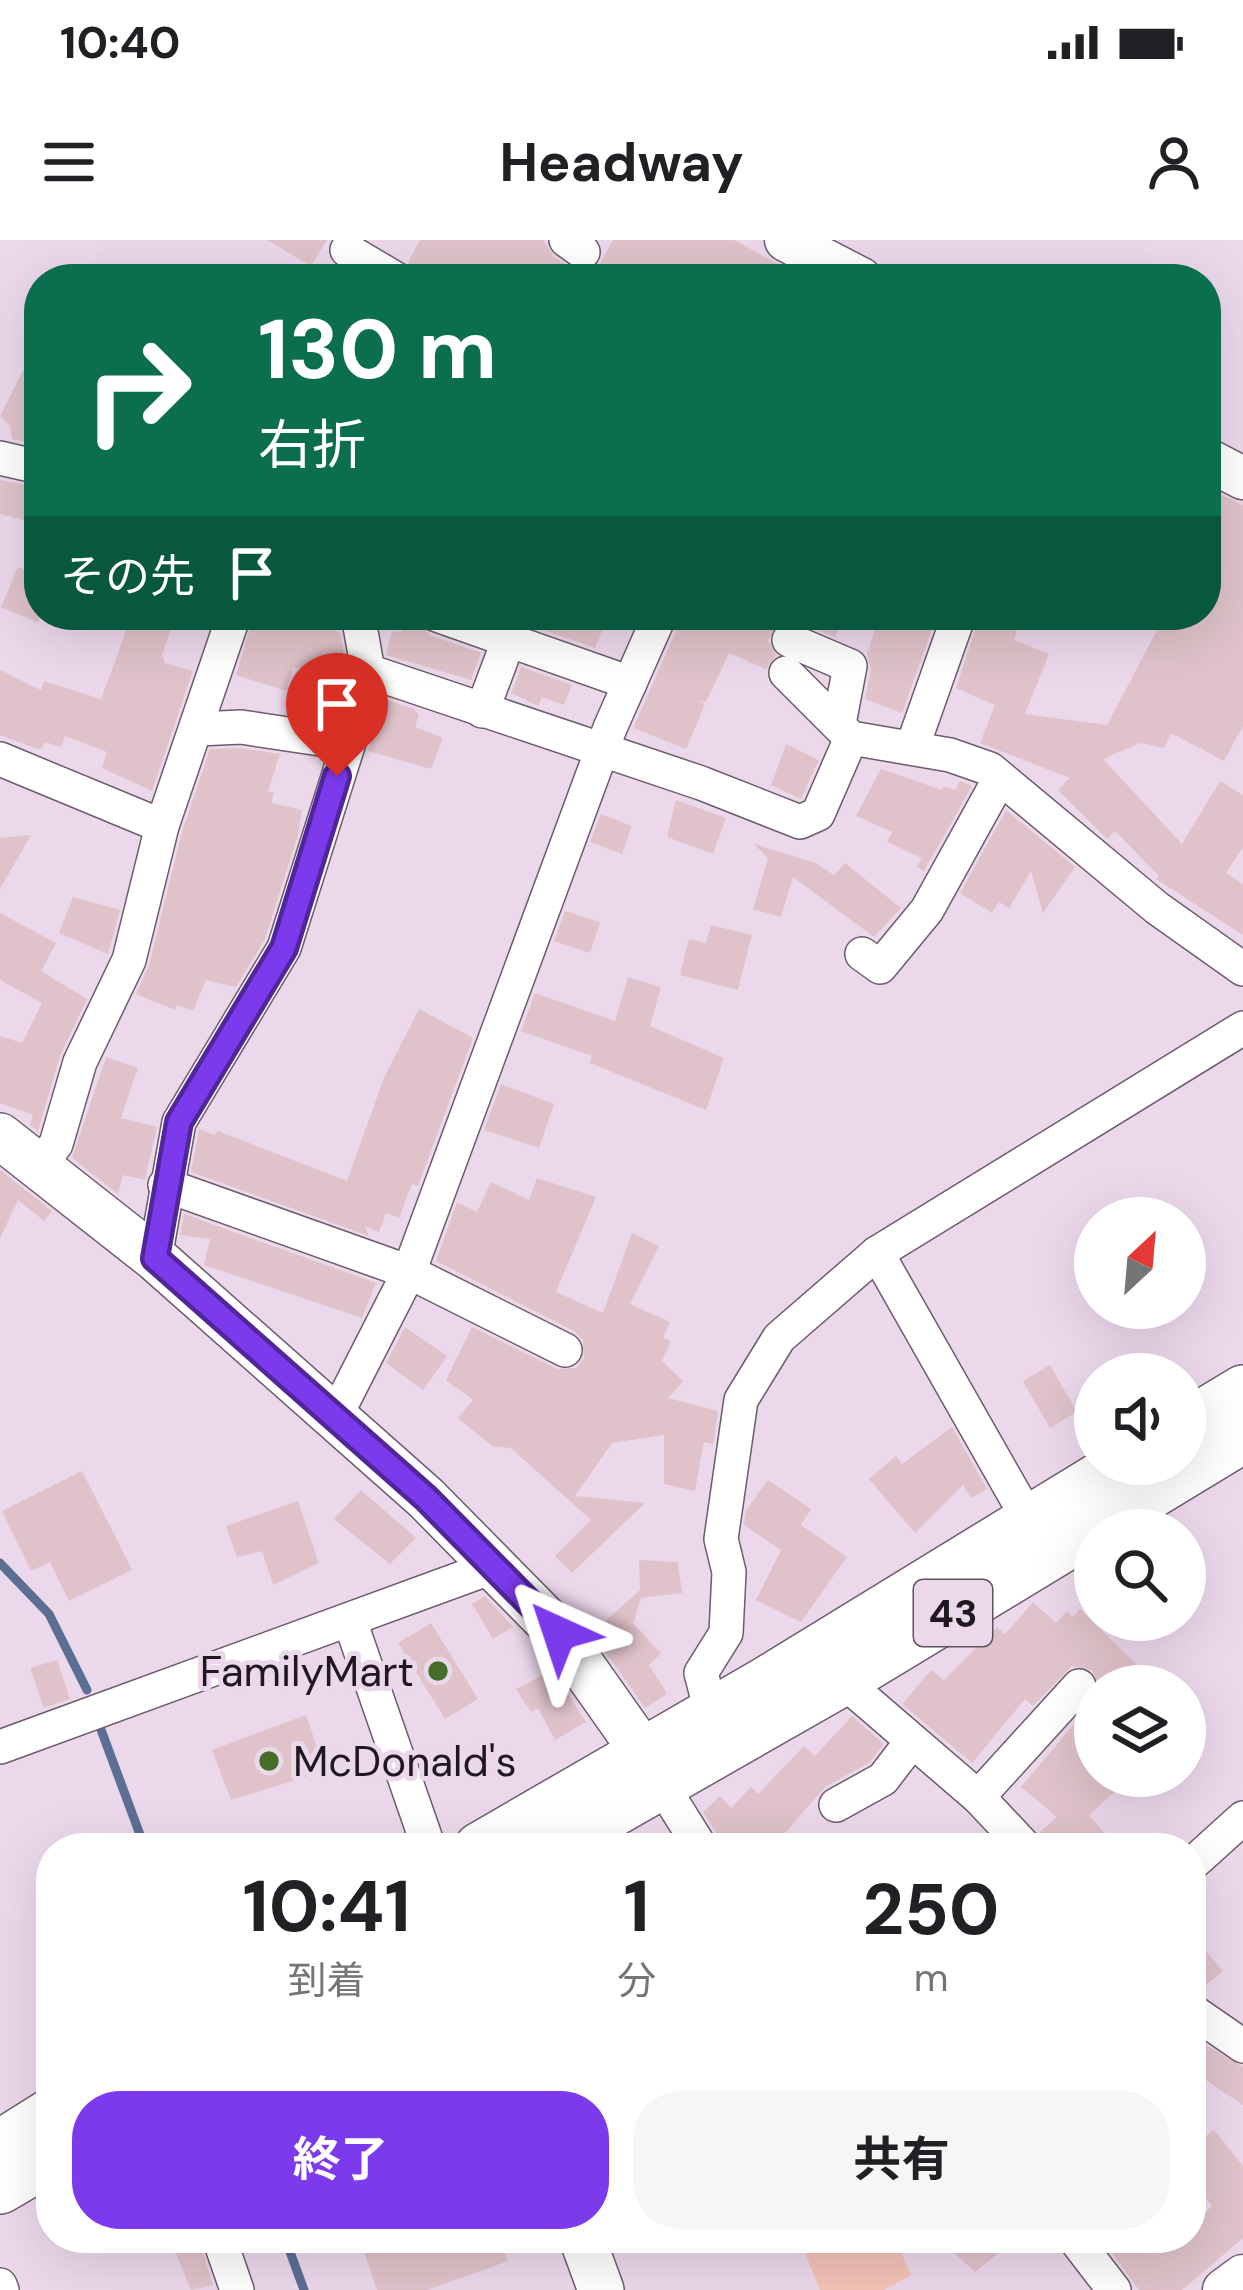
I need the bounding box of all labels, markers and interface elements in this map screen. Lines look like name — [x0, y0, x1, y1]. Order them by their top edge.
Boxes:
text: 10:40 — [60, 13, 180, 72]
text: Headway — [499, 127, 744, 198]
icon: menu — [36, 129, 102, 195]
icon: person — [1141, 129, 1207, 195]
text: 130 m — [258, 295, 497, 404]
icon: right — [60, 312, 216, 468]
text: 右折 — [258, 410, 366, 481]
icon: arrive — [219, 540, 285, 606]
text: その先 — [60, 547, 195, 606]
pin — [286, 653, 388, 776]
icon: arrive — [304, 671, 370, 737]
north arrow — [1074, 1197, 1206, 1329]
map controls — [1074, 1197, 1206, 1797]
button: sound — [1074, 1353, 1206, 1485]
button: search — [1074, 1509, 1206, 1641]
position arrow — [496, 1570, 622, 1696]
road number: 43 — [914, 1580, 992, 1646]
place label: FamilyMart — [200, 1644, 414, 1699]
marker: FamilyMart — [425, 1658, 451, 1684]
button: layers — [1074, 1665, 1206, 1797]
place label: McDonald's — [293, 1734, 517, 1789]
marker: McDonald's — [256, 1748, 282, 1774]
text: 10:41 — [242, 1860, 411, 1953]
text: 1 — [623, 1860, 650, 1953]
text: 250 — [863, 1863, 1000, 1956]
text: m — [914, 1952, 948, 2003]
text: 到着 — [288, 1955, 366, 2006]
text: 分 — [617, 1955, 656, 2006]
button: 終了 — [72, 2091, 609, 2229]
button: 共有 — [633, 2091, 1170, 2229]

